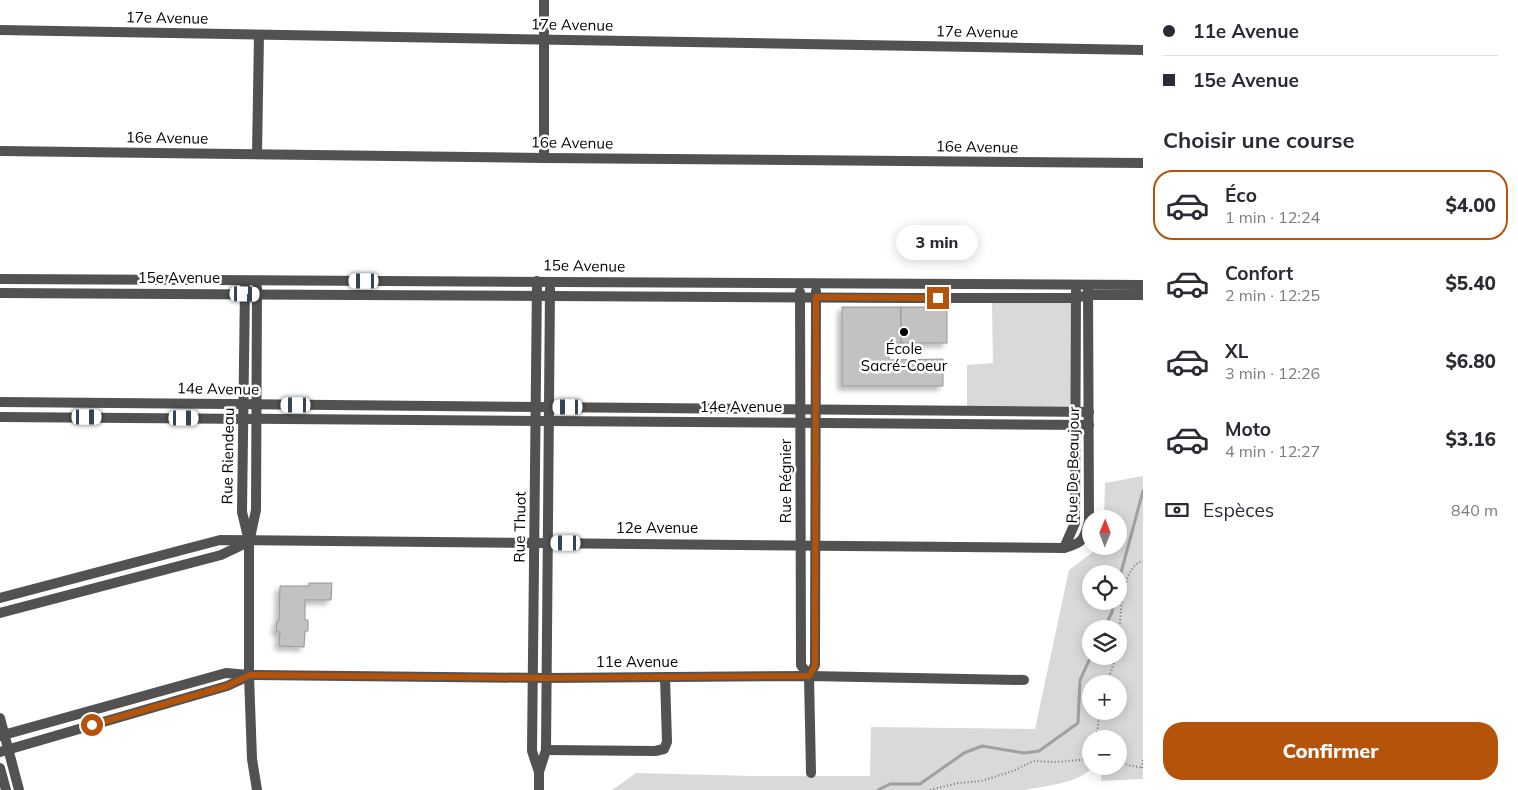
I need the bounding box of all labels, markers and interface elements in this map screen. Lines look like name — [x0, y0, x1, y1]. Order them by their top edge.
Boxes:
street label: 17e Avenue — [126, 7, 208, 28]
street label: 17e Avenue — [531, 14, 613, 35]
text: 11e Avenue — [1193, 19, 1299, 43]
street label: 17e Avenue — [936, 21, 1018, 42]
text: 15e Avenue — [1193, 68, 1299, 92]
text: Choisir une course — [1163, 126, 1355, 154]
street label: 16e Avenue — [126, 127, 208, 148]
street label: 16e Avenue — [531, 132, 613, 153]
street label: 16e Avenue — [936, 136, 1018, 157]
icon: car — [1165, 183, 1210, 228]
text: Éco — [1225, 183, 1257, 207]
text: $4.00 — [1445, 193, 1496, 217]
text: 1 min · 12:24 — [1225, 207, 1320, 227]
callout: 3 min — [897, 226, 979, 260]
text: 3 min — [916, 232, 958, 252]
street label: 15e Avenue — [543, 255, 625, 276]
icon: car — [1165, 261, 1210, 306]
text: Confort — [1225, 261, 1293, 285]
street label: 15e Avenue — [138, 268, 220, 287]
text: $5.40 — [1445, 271, 1496, 295]
car — [349, 274, 379, 289]
text: 2 min · 12:25 — [1225, 285, 1320, 305]
car — [229, 286, 260, 302]
route end — [927, 287, 949, 309]
marker: École Sacré-Coeur — [898, 326, 910, 338]
place label: École Sacré-Coeur — [861, 339, 948, 375]
icon: car — [1165, 339, 1210, 384]
text: XL — [1225, 339, 1248, 363]
text: $6.80 — [1445, 349, 1496, 373]
text: 3 min · 12:26 — [1225, 363, 1320, 383]
street label: 14e Avenue — [177, 378, 259, 399]
street label: 14e Avenue — [700, 397, 782, 416]
car — [281, 398, 311, 413]
car — [553, 400, 583, 415]
street label: Rue De Beaujour — [1062, 406, 1083, 523]
street label: Rue Riendeau — [217, 407, 238, 505]
car — [72, 410, 102, 425]
car — [169, 411, 199, 426]
icon: car — [1165, 417, 1210, 462]
text: Moto — [1225, 417, 1271, 441]
text: $3.16 — [1445, 427, 1496, 451]
street label: Rue Régnier — [776, 438, 795, 523]
text: 4 min · 12:27 — [1225, 441, 1320, 461]
street label: Rue Thuot — [509, 491, 530, 563]
icon: cash — [1163, 496, 1191, 524]
text: Espèces — [1203, 498, 1274, 522]
text: 840 m — [1451, 500, 1498, 520]
north arrow — [1082, 510, 1128, 555]
map controls — [1082, 510, 1127, 775]
street label: 12e Avenue — [616, 518, 698, 537]
car — [551, 536, 581, 551]
button: locate — [1082, 565, 1127, 610]
button: layers — [1082, 620, 1127, 665]
street label: 11e Avenue — [596, 652, 678, 671]
button: + — [1082, 675, 1127, 720]
route start — [81, 714, 103, 736]
button: Confirmer — [1163, 722, 1498, 780]
button: − — [1082, 730, 1127, 775]

